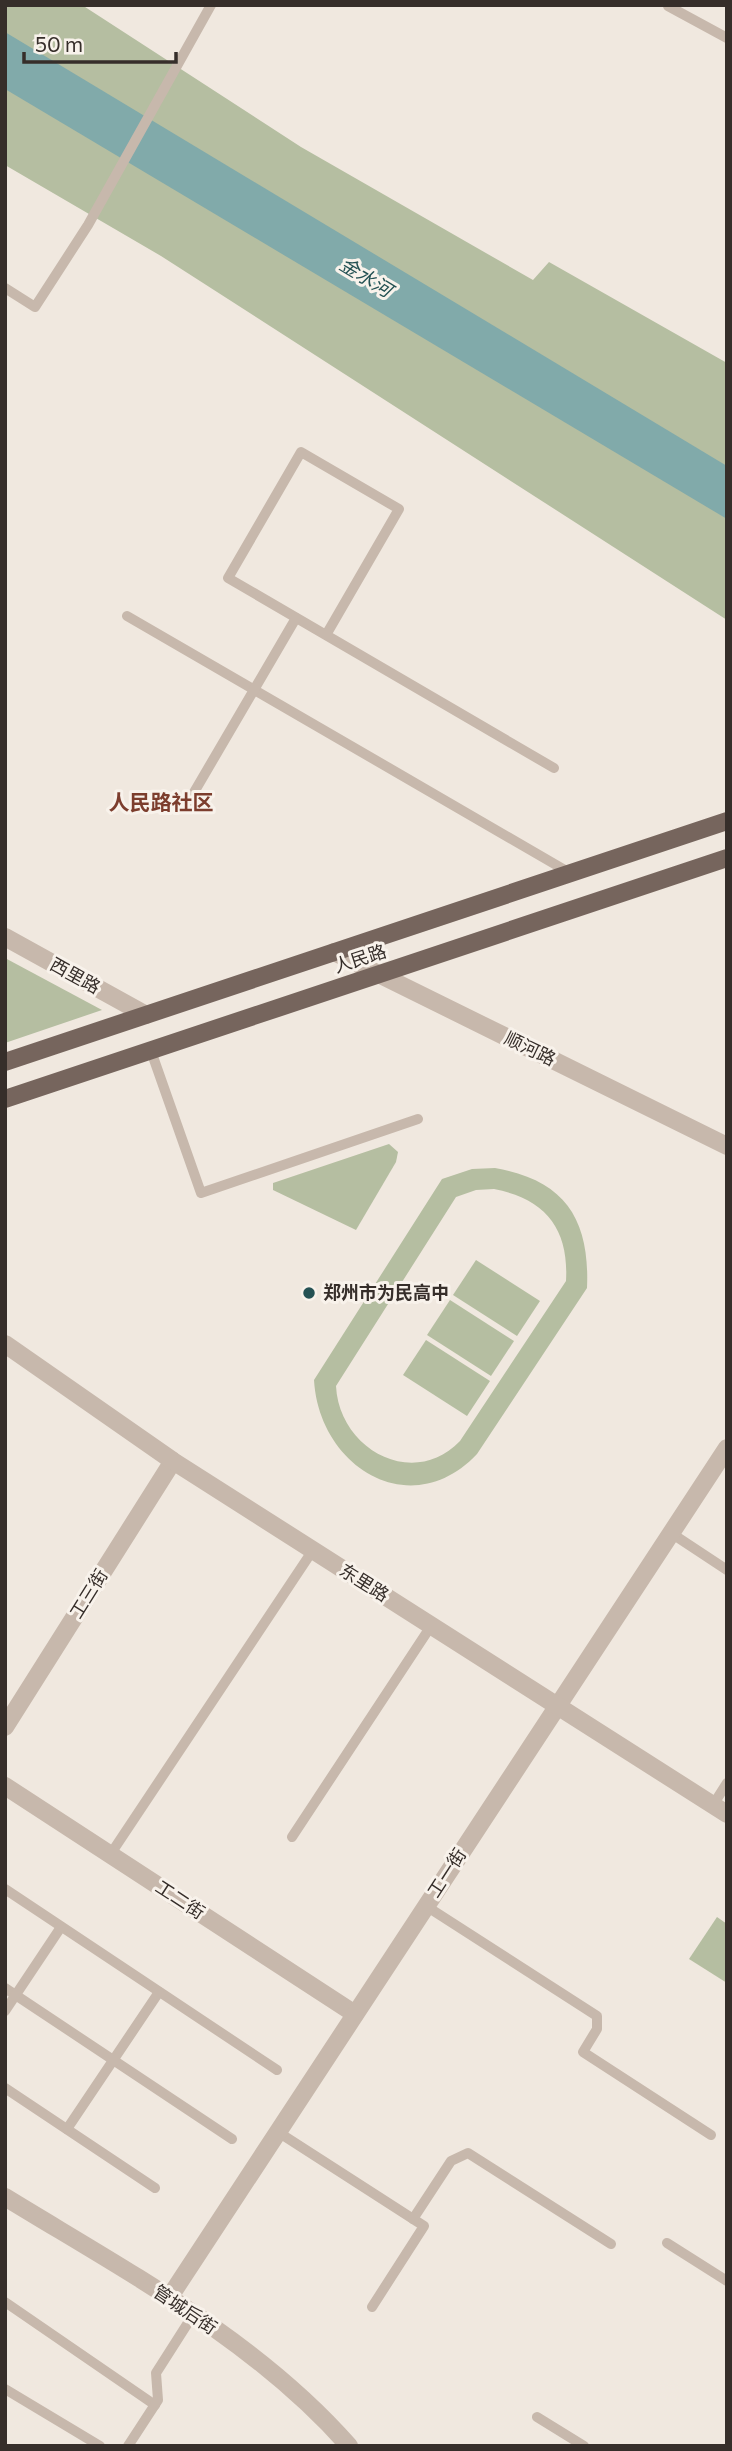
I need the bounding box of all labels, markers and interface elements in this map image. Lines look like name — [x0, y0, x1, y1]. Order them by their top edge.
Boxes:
scale bar — [24, 21, 177, 65]
text: 50 m — [35, 31, 83, 56]
water label: 金水河 — [336, 252, 400, 303]
district label: 人民路社区 — [109, 789, 214, 814]
street label: 人民路 — [331, 939, 389, 977]
street label: 西里路 — [47, 952, 104, 998]
street label: 顺河路 — [501, 1026, 560, 1070]
place label: 郑州市为民高中 — [323, 1281, 449, 1303]
marker: 郑州市为民高中 — [301, 1285, 317, 1301]
street label: 东里路 — [336, 1559, 393, 1606]
street label: 工三街 — [65, 1565, 112, 1622]
street label: 工一街 — [422, 1844, 470, 1901]
street label: 工二街 — [152, 1875, 209, 1923]
street label: 管城后街 — [150, 2280, 222, 2338]

